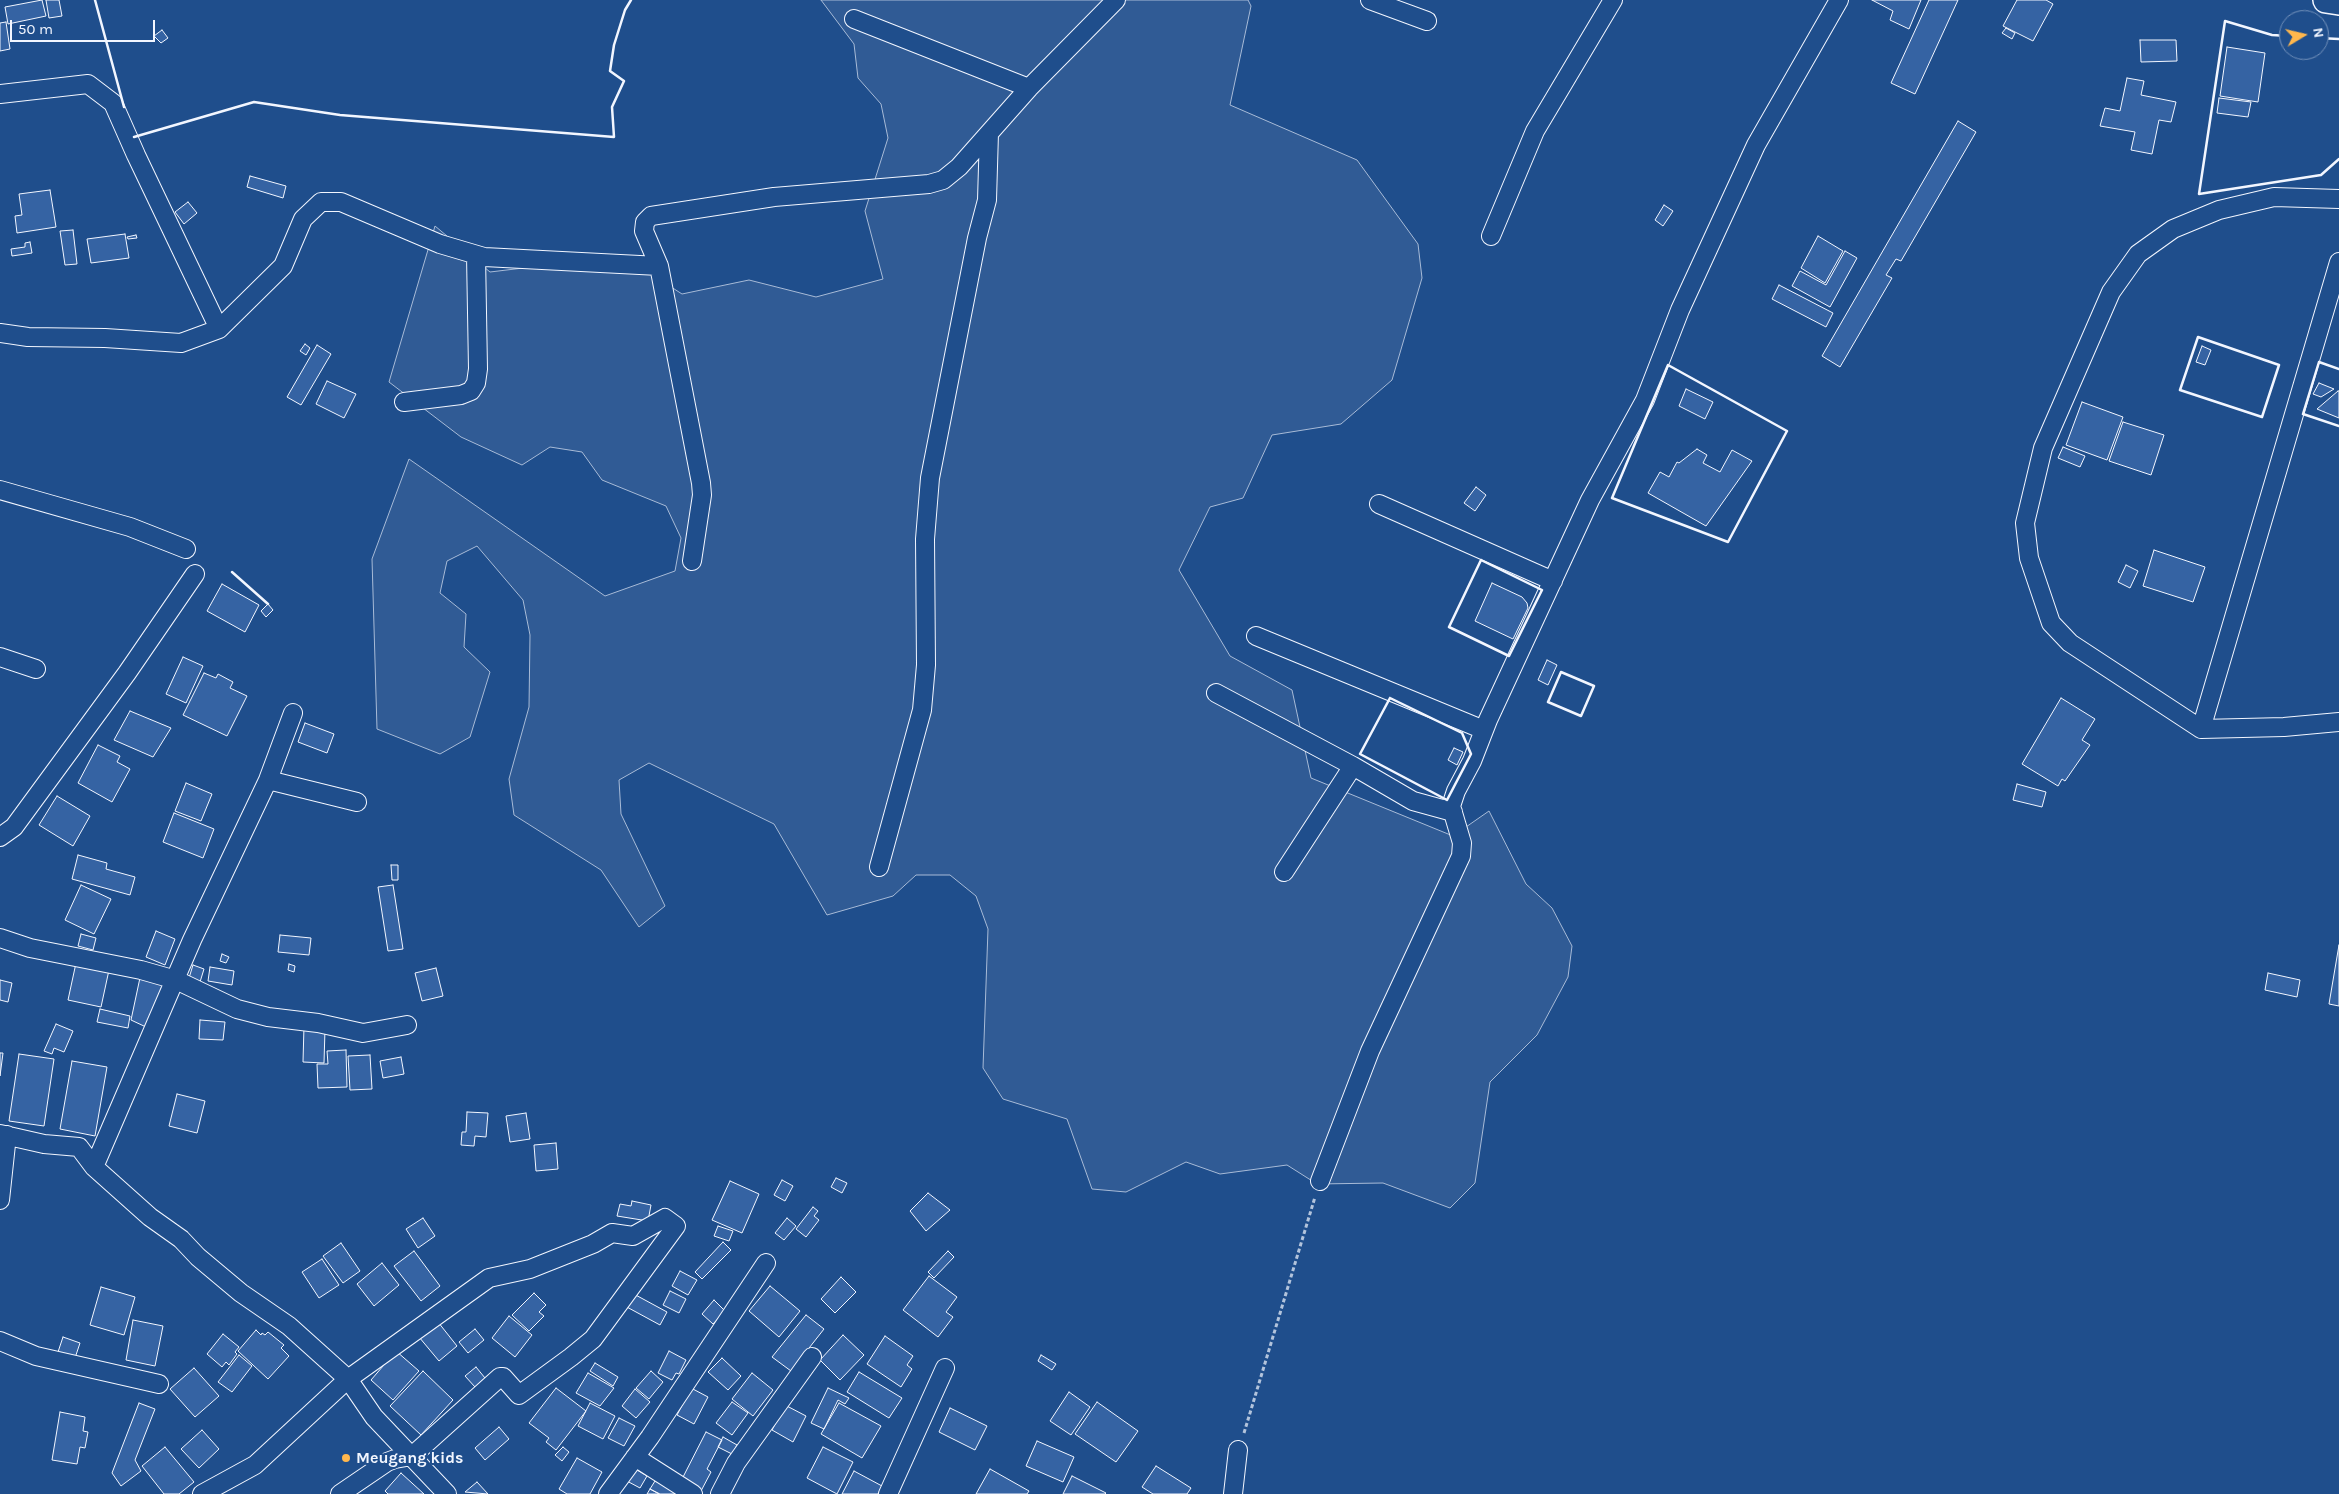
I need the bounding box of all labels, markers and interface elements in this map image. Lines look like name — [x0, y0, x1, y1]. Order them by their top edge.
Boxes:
scale bar — [12, 10, 158, 42]
north arrow — [2279, 10, 2329, 60]
text: 50 m — [18, 20, 53, 38]
text: N — [2309, 26, 2328, 39]
place label: Meugang kids — [356, 1448, 463, 1468]
marker: Meugang kids — [340, 1452, 352, 1464]

